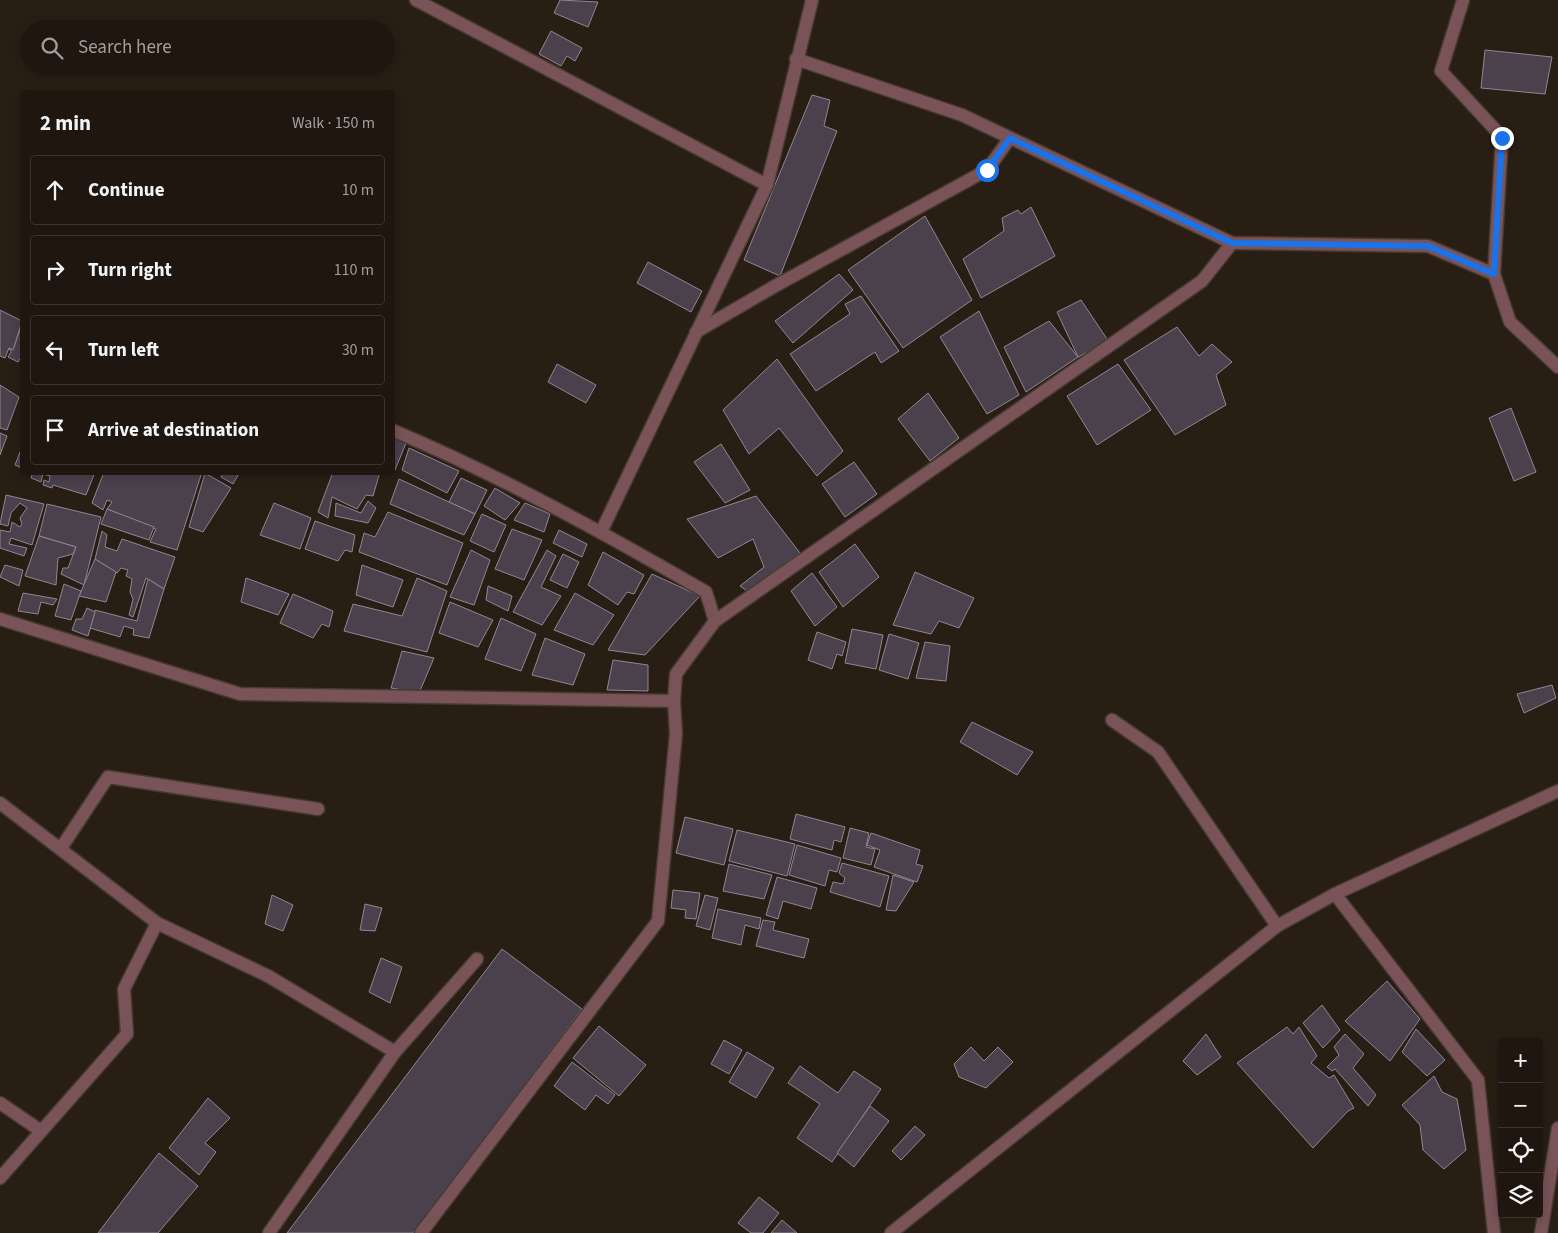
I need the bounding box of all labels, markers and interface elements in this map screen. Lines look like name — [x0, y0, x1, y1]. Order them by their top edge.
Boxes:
search box — [20, 20, 395, 75]
icon: search — [38, 34, 66, 62]
text: Search here — [78, 34, 172, 61]
text: 2 min — [40, 108, 91, 138]
text: Walk · 150 m — [292, 112, 375, 134]
route end — [1491, 127, 1514, 150]
route start — [976, 159, 999, 182]
icon: ahead — [41, 176, 69, 204]
text: Continue — [88, 177, 165, 204]
text: 10 m — [342, 179, 374, 201]
icon: right — [41, 256, 69, 284]
text: Turn right — [88, 257, 172, 284]
text: 110 m — [334, 259, 374, 281]
icon: left — [41, 336, 69, 364]
text: Turn left — [88, 337, 159, 364]
text: 30 m — [342, 339, 374, 361]
icon: arrive — [41, 416, 69, 444]
text: Arrive at destination — [88, 417, 259, 444]
map controls — [1498, 1038, 1543, 1218]
button: + — [1498, 1038, 1543, 1083]
button: − — [1498, 1083, 1543, 1128]
button: locate — [1498, 1128, 1543, 1173]
button: layers — [1498, 1173, 1543, 1218]

